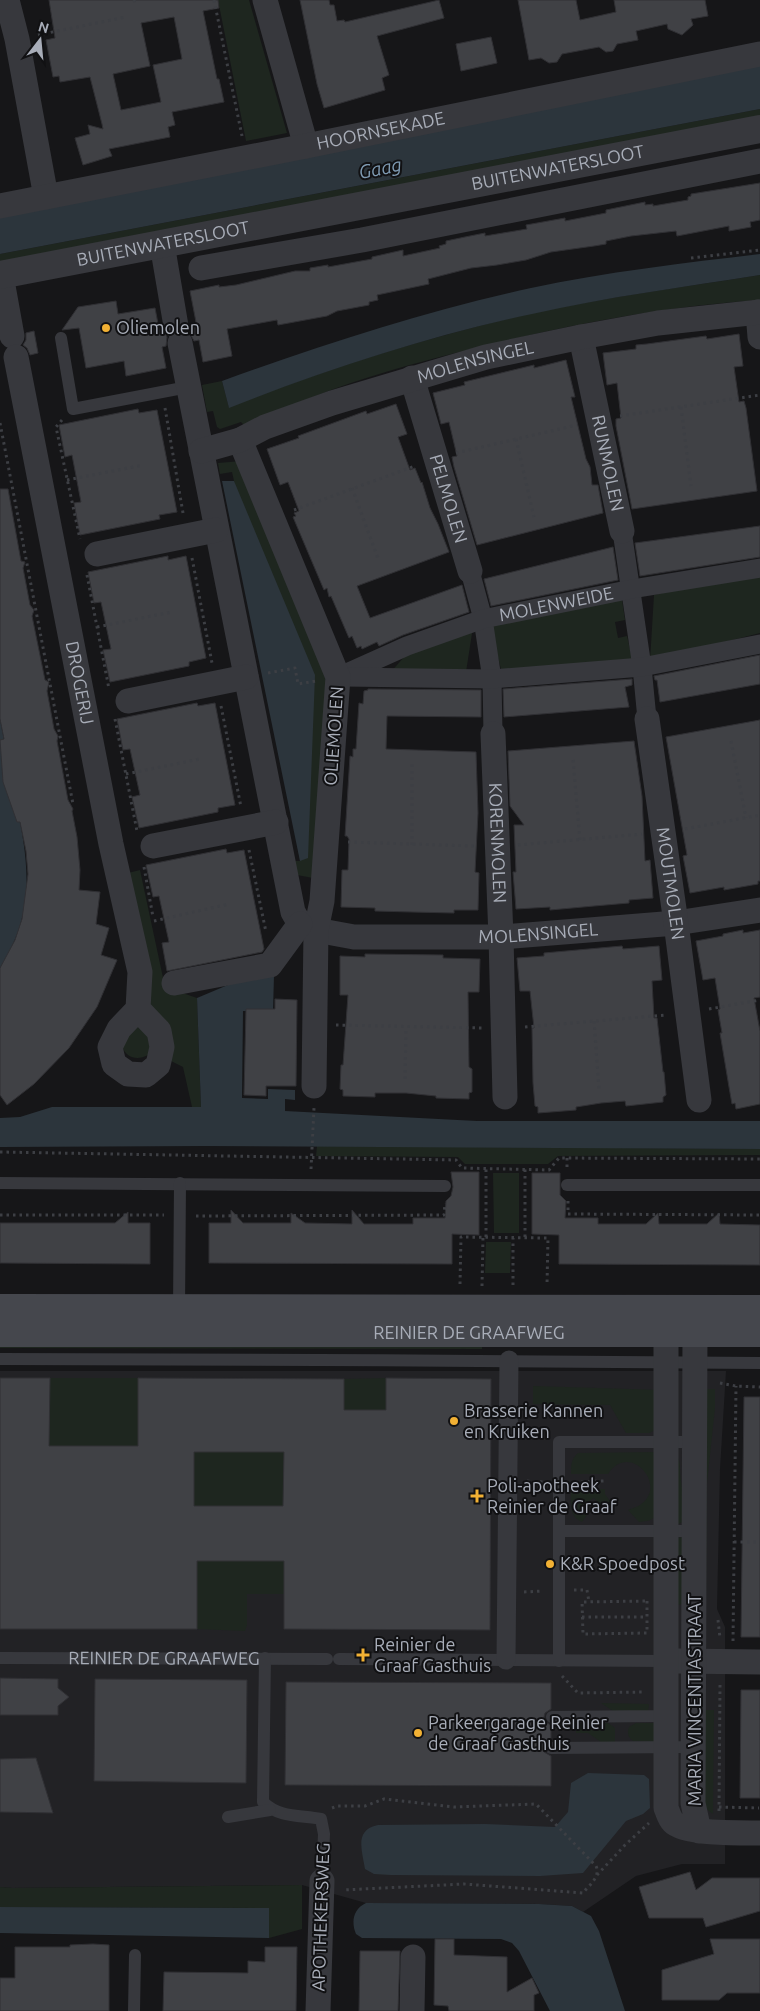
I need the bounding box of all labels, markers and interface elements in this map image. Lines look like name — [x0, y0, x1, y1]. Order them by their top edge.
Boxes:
north arrow — [15, 15, 65, 65]
text: N — [36, 18, 51, 37]
street label: HOORNSEKADE — [315, 107, 446, 153]
street label: BUITENWATERSLOOT — [470, 140, 646, 193]
water label: Gaag — [357, 153, 403, 183]
street label: BUITENWATERSLOOT — [75, 216, 251, 269]
place label: Oliemolen — [116, 317, 200, 337]
marker: Oliemolen — [100, 322, 112, 334]
street label: MOLENSINGEL — [414, 336, 535, 386]
street label: RUNMOLEN — [589, 413, 629, 513]
street label: PELMOLEN — [426, 452, 472, 545]
street label: MOLENWEIDE — [497, 582, 615, 625]
street label: DROGERIJ — [63, 639, 98, 726]
street label: OLIEMOLEN — [320, 686, 346, 786]
street label: KORENMOLEN — [486, 782, 511, 903]
street label: MOUTMOLEN — [653, 826, 689, 941]
street label: MOLENSINGEL — [478, 918, 599, 946]
street label: REINIER DE GRAAFWEG — [373, 1322, 565, 1342]
place label: Brasserie Kannen en Kruiken — [464, 1400, 603, 1441]
marker: Brasserie Kannen en Kruiken — [448, 1415, 460, 1427]
place label: Poli-apotheek Reinier de Graaf — [487, 1475, 617, 1516]
marker: Poli-apotheek Reinier de Graaf — [471, 1490, 483, 1502]
place label: K&R Spoedpost — [560, 1553, 685, 1573]
marker: K&R Spoedpost — [544, 1558, 556, 1570]
street label: MARIA VINCENTIASTRAAT — [684, 1594, 704, 1806]
place label: Reinier de Graaf Gasthuis — [374, 1634, 491, 1675]
street label: REINIER DE GRAAFWEG — [68, 1647, 260, 1668]
marker: Reinier de Graaf Gasthuis — [356, 1648, 370, 1662]
place label: Parkeergarage Reinier de Graaf Gasthuis — [428, 1712, 607, 1753]
marker: Parkeergarage Reinier de Graaf Gasthuis — [412, 1727, 424, 1739]
street label: APOTHEKERSWEG — [307, 1842, 333, 1992]

